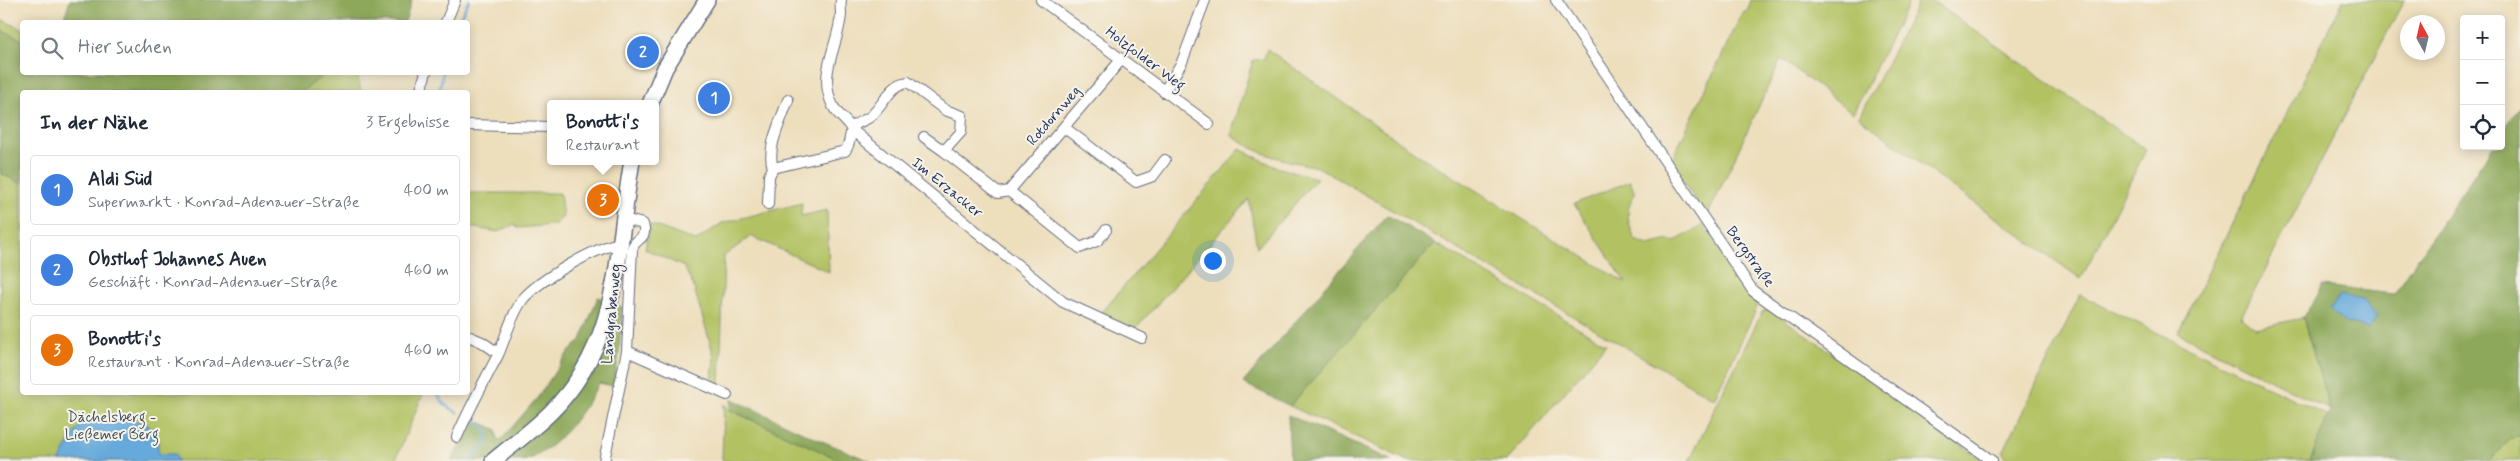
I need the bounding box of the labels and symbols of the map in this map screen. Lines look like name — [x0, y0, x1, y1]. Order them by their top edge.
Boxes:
north arrow — [2400, 15, 2445, 60]
street label: Holzfolder Weg — [1100, 22, 1189, 97]
pin: 2 — [627, 33, 659, 71]
pin: 1 — [698, 79, 730, 117]
street label: Rotdornweg — [1022, 82, 1086, 150]
street label: Im Erzacker — [907, 153, 987, 223]
pin: 3 — [587, 181, 619, 219]
street label: Bergstraße — [1720, 223, 1779, 292]
your location — [1200, 248, 1226, 274]
street label: Landgrabenweg — [598, 263, 627, 365]
park label: Dächelsberg - Ließemer Berg — [65, 408, 159, 446]

